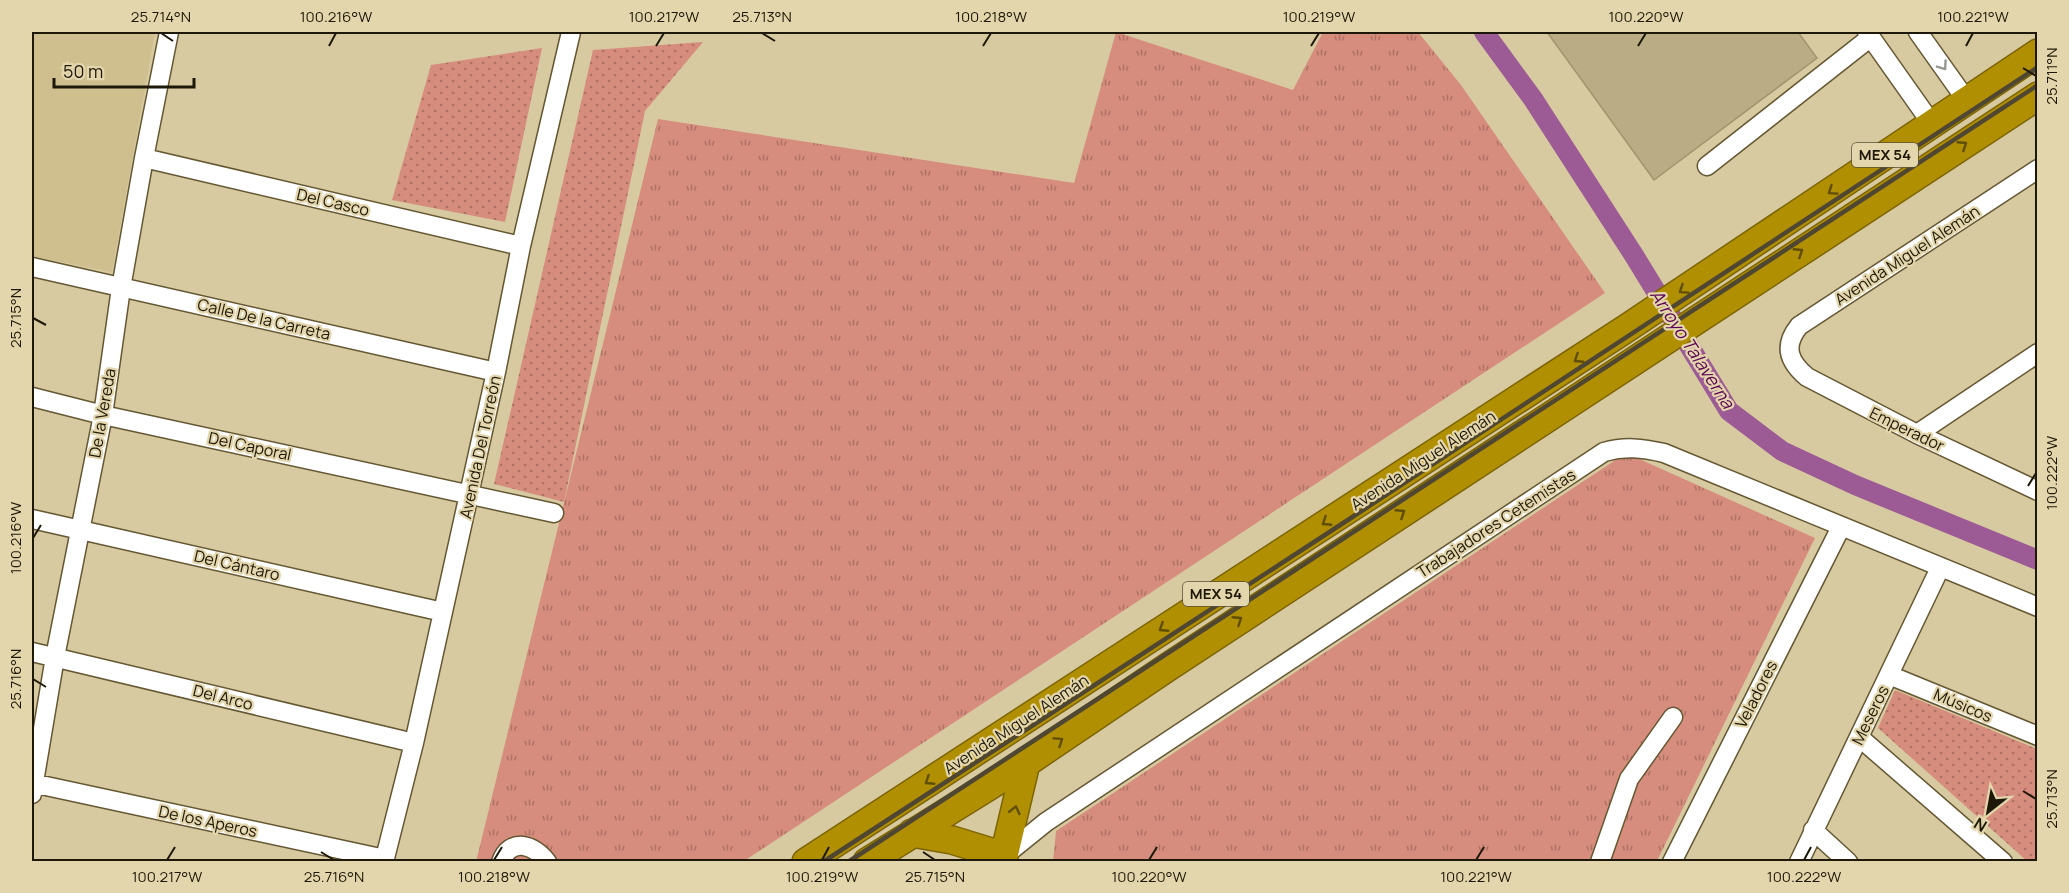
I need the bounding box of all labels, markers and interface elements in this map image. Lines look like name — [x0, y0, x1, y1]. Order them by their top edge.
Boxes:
text: 25.714°N — [131, 6, 191, 27]
text: 100.216°W — [300, 6, 372, 27]
text: 100.217°W — [629, 6, 699, 27]
text: 25.713°N — [732, 6, 792, 27]
text: 100.218°W — [955, 6, 1027, 27]
text: 100.219°W — [1283, 6, 1355, 27]
text: 100.220°W — [1609, 6, 1683, 27]
text: 100.221°W — [1937, 6, 2009, 27]
text: 25.711°N — [2041, 47, 2062, 105]
scale bar — [54, 51, 194, 89]
text: 50 m — [63, 59, 103, 83]
one-way arrow — [1936, 60, 1947, 71]
one-way arrow — [1956, 141, 1967, 152]
road number: MEX 54 — [1852, 143, 1918, 167]
street label: Del Casco — [295, 183, 371, 221]
one-way arrow — [1828, 183, 1838, 195]
street label: Avenida Miguel Alemán — [1830, 200, 1984, 310]
one-way arrow — [1793, 247, 1803, 259]
one-way arrow — [1679, 283, 1690, 294]
water label: Arroyo Talaverna — [1645, 284, 1741, 414]
text: 25.715°N — [5, 288, 26, 348]
street label: Calle De la Carreta — [195, 293, 333, 345]
one-way arrow — [1574, 352, 1584, 364]
street label: De la Vereda — [83, 367, 121, 459]
street label: Avenida Del Torreón — [454, 373, 506, 521]
street label: Emperador — [1866, 401, 1948, 457]
street label: Avenida Miguel Alemán — [1346, 405, 1500, 515]
street label: Del Caporal — [206, 426, 294, 466]
text: 100.222°W — [2041, 436, 2062, 510]
street label: Trabajadores Cetemistas — [1412, 463, 1580, 583]
text: 100.216°W — [5, 502, 26, 574]
one-way arrow — [1394, 509, 1405, 520]
one-way arrow — [1322, 515, 1333, 526]
street label: Del Cántaro — [192, 544, 282, 586]
road number: MEX 54 — [1183, 582, 1249, 606]
one-way arrow — [1231, 616, 1242, 627]
one-way arrow — [1158, 621, 1169, 632]
text: 25.716°N — [5, 649, 26, 709]
street label: Veladores — [1730, 656, 1782, 732]
street label: Avenida Miguel Alemán — [939, 669, 1093, 779]
street label: Del Arco — [191, 679, 255, 715]
street label: Meseros — [1846, 681, 1894, 749]
street label: Músicos — [1930, 683, 1996, 727]
one-way arrow — [1052, 737, 1063, 748]
text: 25.713°N — [2041, 769, 2062, 829]
one-way arrow — [925, 774, 936, 785]
north arrow — [1958, 782, 2018, 842]
street label: De los Aperos — [157, 800, 259, 842]
one-way arrow — [1007, 805, 1020, 815]
text: N — [1970, 812, 1991, 837]
text: 100.217°W — [132, 866, 202, 887]
text: 25.716°N — [304, 866, 364, 887]
text: 100.218°W — [458, 866, 530, 887]
text: 100.219°W — [786, 866, 858, 887]
text: 25.715°N — [905, 866, 965, 887]
text: 100.220°W — [1112, 866, 1186, 887]
text: 100.221°W — [1440, 866, 1512, 887]
text: 100.222°W — [1767, 866, 1841, 887]

